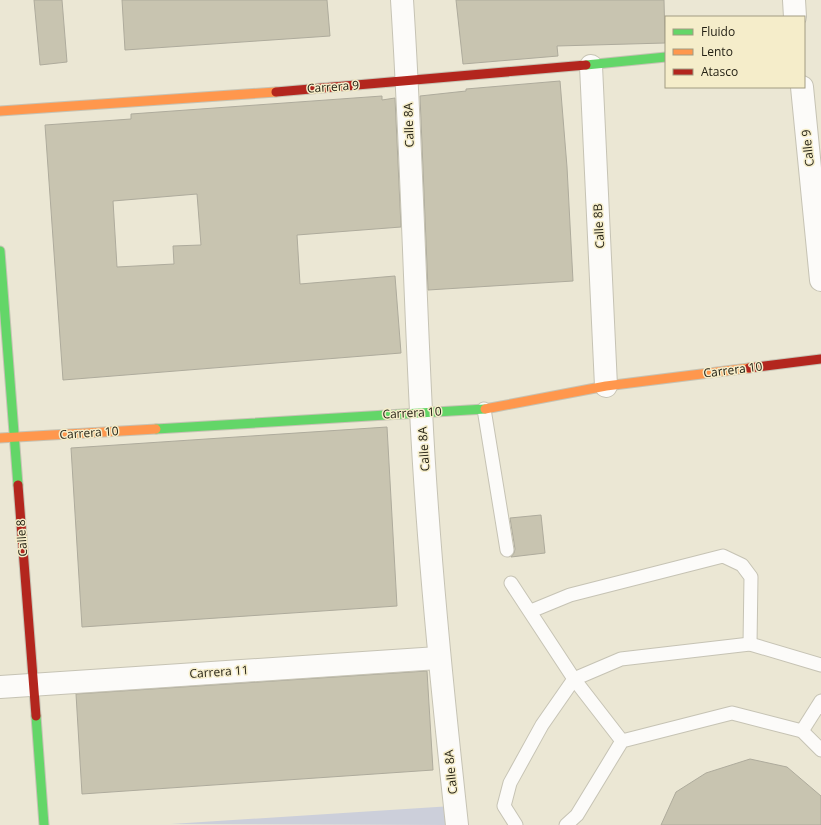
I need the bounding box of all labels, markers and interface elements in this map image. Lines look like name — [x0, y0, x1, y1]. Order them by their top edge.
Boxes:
legend — [665, 16, 805, 88]
text: Fluido — [701, 23, 735, 40]
text: Lento — [701, 43, 733, 60]
text: Atasco — [701, 63, 738, 80]
street label: Carrera 9 — [306, 76, 360, 97]
street label: Calle 8A — [399, 102, 418, 148]
street label: Calle 9 — [797, 129, 818, 167]
street label: Calle 8B — [589, 203, 608, 249]
street label: Carrera 10 — [703, 357, 763, 382]
street label: Carrera 10 — [382, 402, 442, 423]
street label: Carrera 10 — [59, 422, 119, 443]
street label: Calle 8A — [413, 426, 434, 472]
street label: Calle 8 — [12, 519, 31, 557]
street label: Carrera 11 — [189, 661, 249, 682]
street label: Calle 8A — [440, 749, 461, 795]

